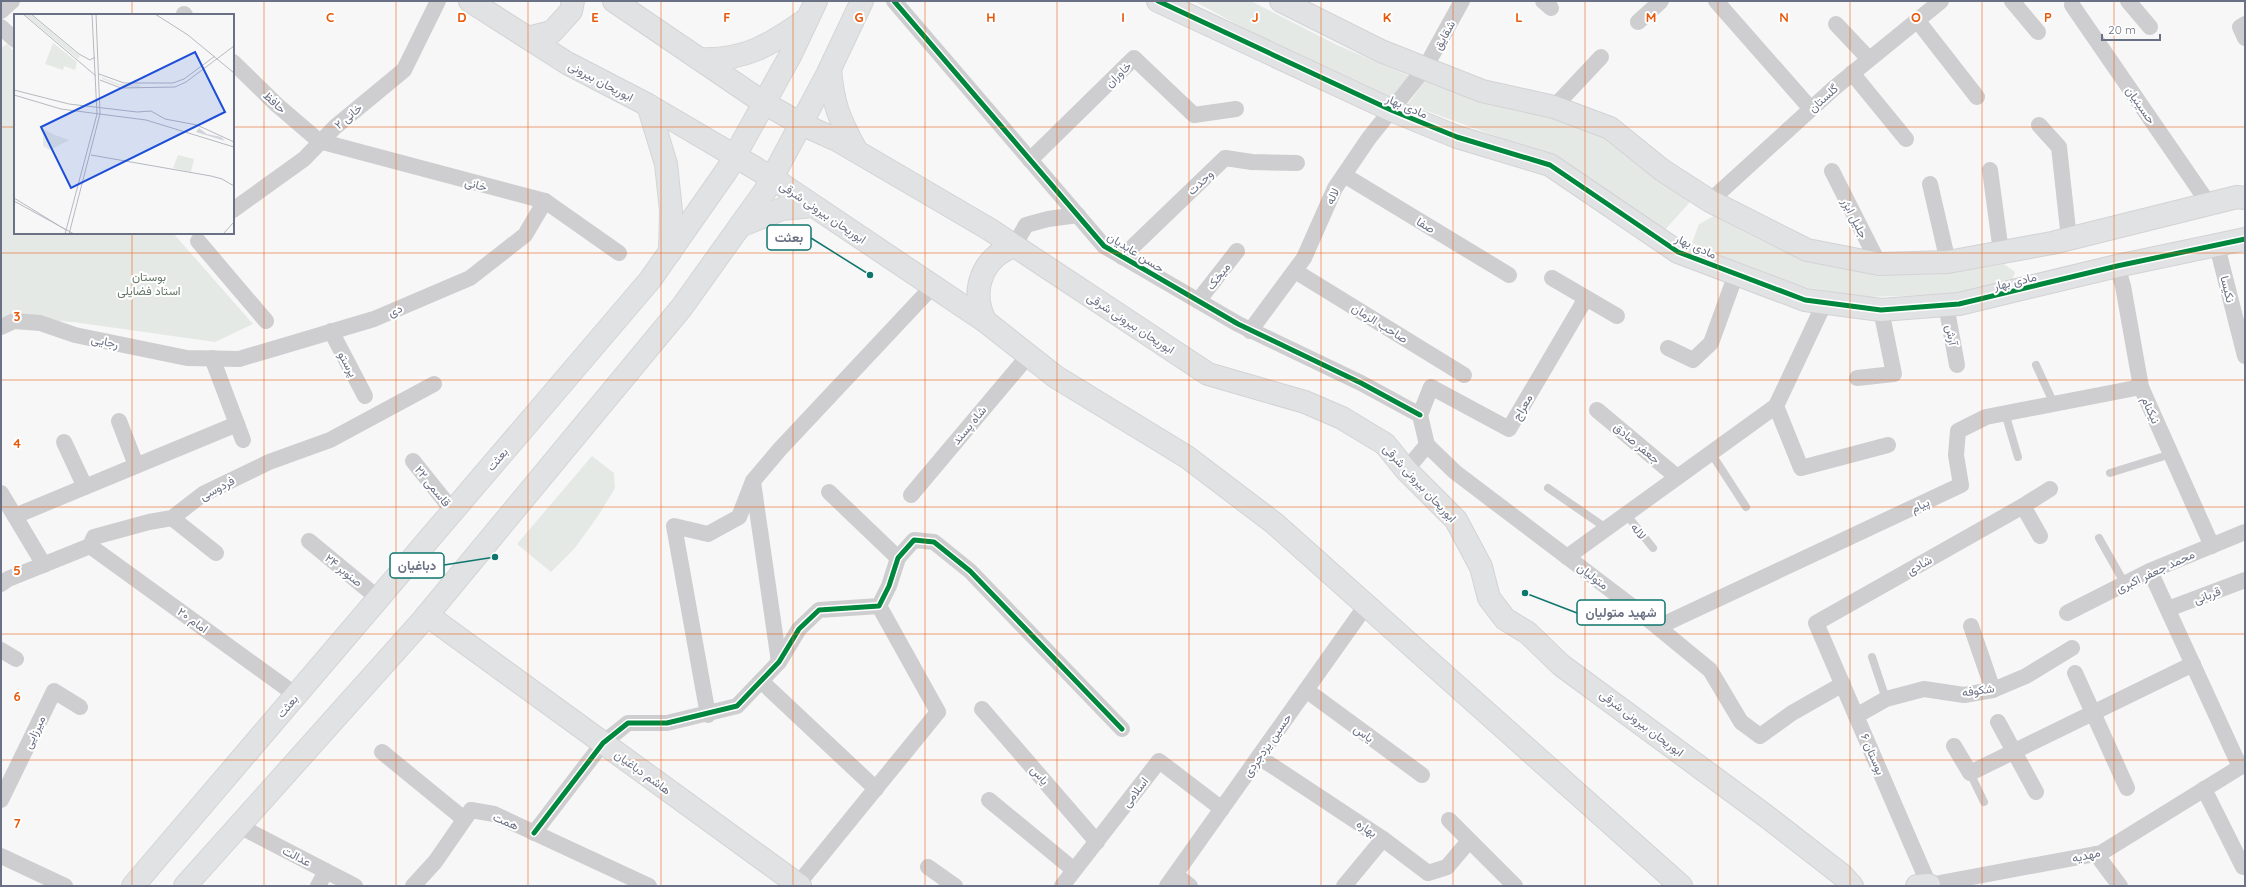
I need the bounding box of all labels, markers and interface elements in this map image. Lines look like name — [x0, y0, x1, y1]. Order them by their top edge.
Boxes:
text: C — [326, 9, 334, 25]
text: D — [457, 9, 467, 25]
text: E — [591, 9, 599, 25]
text: F — [723, 9, 731, 25]
text: G — [854, 9, 864, 25]
text: H — [986, 9, 996, 25]
text: I — [1121, 9, 1125, 25]
text: J — [1251, 9, 1259, 25]
text: K — [1383, 9, 1392, 25]
text: L — [1515, 9, 1523, 25]
text: M — [1646, 9, 1656, 25]
text: N — [1779, 9, 1789, 25]
text: O — [1911, 9, 1921, 25]
text: P — [2044, 9, 2052, 25]
inset map — [14, 14, 234, 234]
scale bar — [2102, 16, 2160, 42]
street label: شقایق — [1430, 18, 1459, 53]
text: 20 m — [2108, 22, 2136, 37]
street label: ابوریحان بیرونی — [565, 58, 636, 105]
street label: خاوران — [1102, 58, 1135, 91]
street label: گلستان — [1805, 81, 1841, 115]
street label: حسینیان — [2123, 83, 2159, 127]
street label: حافظ — [260, 88, 290, 116]
street label: مادی بهار — [1383, 90, 1430, 122]
street label: خانی ۲ — [331, 100, 366, 133]
street label: وحدت — [1184, 166, 1217, 199]
street label: خانی — [463, 174, 489, 195]
street label: ابوریحان بیرونی شرقی — [776, 177, 869, 247]
street label: لاله — [1322, 185, 1342, 207]
street label: جلیل ابژر — [1837, 195, 1871, 241]
street label: صفا — [1414, 214, 1438, 236]
callout: بعثت — [767, 225, 811, 250]
text: بعثت — [775, 229, 803, 245]
street label: حسن عابدیان — [1104, 229, 1167, 276]
street label: مادی بهار — [1672, 230, 1719, 263]
street label: میخک — [1203, 259, 1233, 293]
park label: بوستان استاد فضایلی — [117, 269, 181, 299]
street label: مادی بهار — [1991, 269, 2038, 294]
street label: نکیسا — [2217, 274, 2239, 304]
street label: ابوریحان بیرونی شرقی — [1084, 289, 1178, 358]
street label: دی — [386, 300, 405, 321]
street label: صاحب الزمان — [1349, 300, 1411, 347]
text: 3 — [14, 308, 21, 324]
street label: آرش — [1942, 324, 1961, 348]
street label: رجایی — [90, 331, 120, 352]
street label: پرستو — [334, 349, 361, 380]
street label: معراج — [1509, 391, 1537, 424]
street label: نیکنام — [2137, 394, 2164, 426]
street label: شاه پسند — [949, 403, 990, 448]
street label: جعفر صادق — [1610, 419, 1663, 468]
text: 4 — [13, 435, 21, 451]
street label: ابوریحان بیرونی شرقی — [1379, 441, 1460, 526]
street label: بعثت — [483, 444, 511, 474]
street label: قاسمی ۲۲ — [411, 462, 454, 510]
street label: فردوسی — [197, 473, 238, 504]
street label: پیام — [1908, 494, 1932, 517]
street label: لاله — [1628, 520, 1650, 542]
street label: محمد جعفر اکبری — [2113, 546, 2197, 597]
street label: صنوبر ۲۴ — [322, 550, 366, 590]
street label: شادی — [1904, 552, 1935, 579]
callout: دباغیان — [390, 553, 444, 578]
text: دباغیان — [398, 557, 436, 573]
street label: متولیان — [1574, 559, 1612, 593]
text: 5 — [13, 562, 21, 578]
street label: قربانی — [2191, 583, 2223, 608]
callout: شهید متولیان — [1577, 600, 1665, 625]
street label: امام ۲۰ — [174, 604, 211, 637]
text: شهید متولیان — [1585, 604, 1657, 621]
street label: شکوفه — [1961, 680, 1995, 701]
street label: ابوریحان بیرونی شرقی — [1596, 687, 1687, 760]
text: 6 — [13, 688, 21, 704]
street label: بعثت — [273, 691, 301, 721]
street label: حسین یزدجردی — [1240, 710, 1295, 780]
street label: میرزایی — [20, 713, 49, 751]
street label: یاس — [1350, 721, 1377, 746]
street label: بوستان ۶ — [1857, 731, 1888, 777]
street label: هاشم دباغیان — [611, 746, 674, 798]
street label: یاس — [1027, 762, 1053, 789]
street label: اسلامی — [1119, 774, 1152, 811]
street label: همت — [491, 809, 521, 833]
text: 7 — [13, 815, 21, 831]
street label: بهاره — [1353, 816, 1380, 841]
street label: عدالت — [280, 843, 314, 869]
street label: مهدیه — [2070, 844, 2102, 867]

